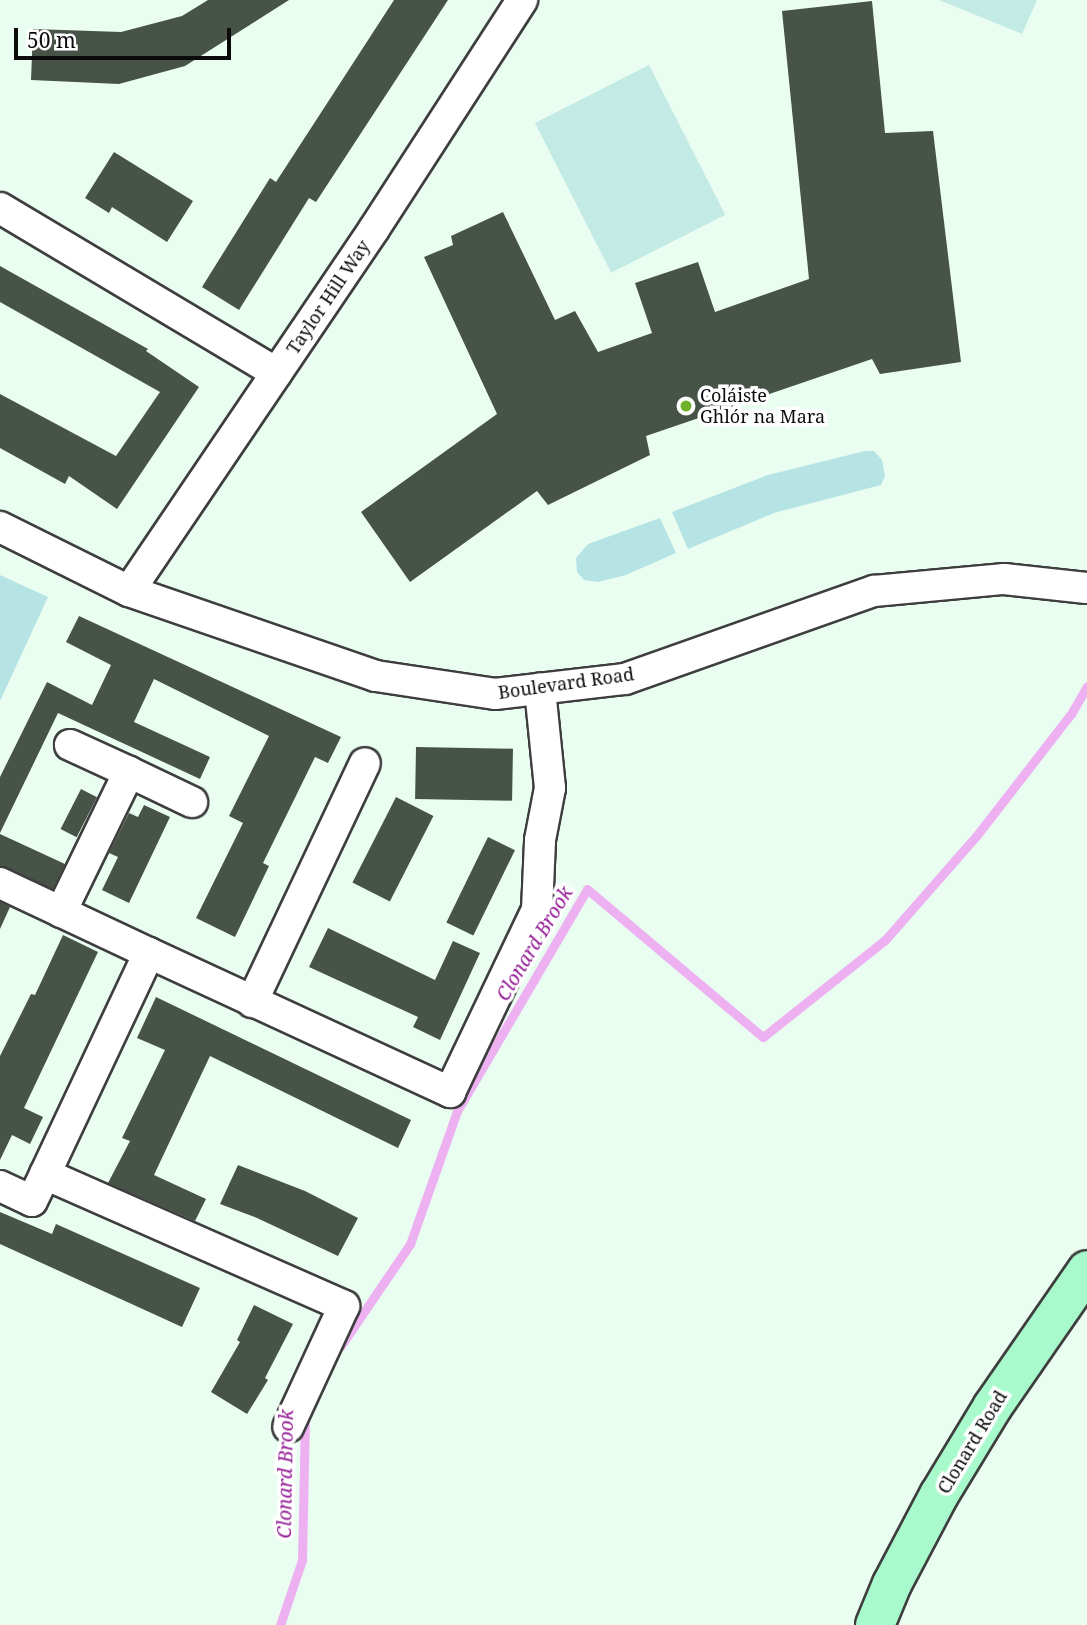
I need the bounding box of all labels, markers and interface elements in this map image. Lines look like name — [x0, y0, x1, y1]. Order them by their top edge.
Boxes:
scale bar — [18, 14, 234, 58]
text: 50 m — [27, 26, 76, 54]
street label: Taylor Hill Way — [282, 236, 374, 358]
place label: Coláiste Ghlór na Mara — [700, 385, 825, 428]
marker: Coláiste Ghlór na Mara — [678, 398, 694, 414]
street label: Boulevard Road — [497, 663, 635, 703]
water label: Clonard Brook — [492, 883, 578, 1005]
street label: Clonard Road — [933, 1387, 1011, 1497]
water label: Clonard Brook — [273, 1409, 299, 1539]

